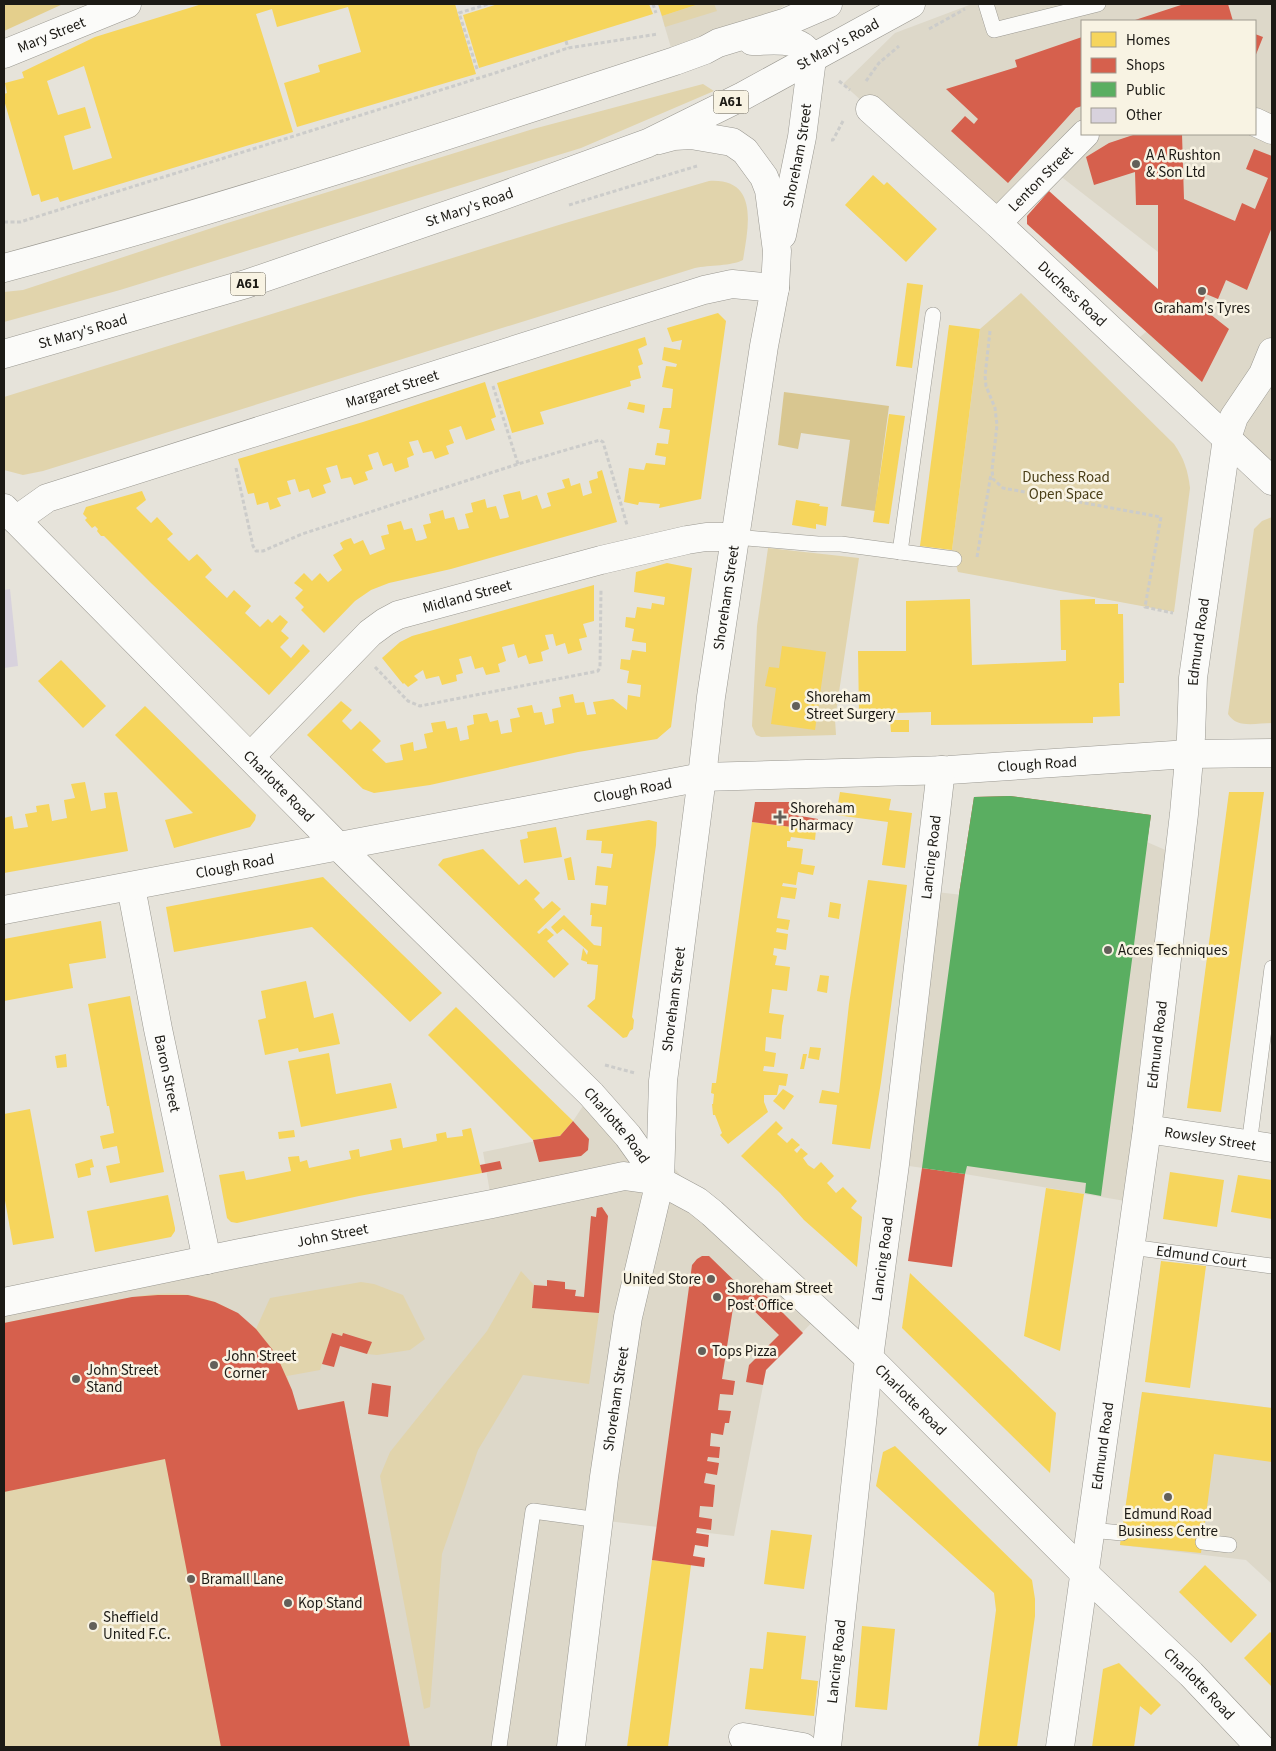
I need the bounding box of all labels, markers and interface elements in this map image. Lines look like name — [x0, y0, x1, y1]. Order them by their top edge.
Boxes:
street label: Mary Street — [14, 12, 88, 58]
street label: St Mary's Road — [792, 13, 883, 75]
legend — [1081, 20, 1256, 135]
text: Homes — [1126, 30, 1170, 51]
text: Shops — [1126, 55, 1165, 76]
text: Public — [1126, 80, 1165, 101]
road number: A61 — [714, 90, 748, 114]
street label: Shoreham Street — [777, 102, 817, 209]
text: Other — [1126, 105, 1163, 126]
street label: Lenton Street — [1003, 141, 1078, 216]
place label: A A Rushton & Son Ltd — [1146, 145, 1221, 183]
marker: A A Rushton & Son Ltd — [1130, 158, 1142, 170]
street label: St Mary's Road — [422, 182, 516, 232]
street label: Duchess Road — [1033, 256, 1112, 331]
road number: A61 — [230, 272, 266, 296]
marker: Graham's Tyres — [1196, 285, 1208, 297]
place label: Graham's Tyres — [1154, 298, 1250, 319]
street label: St Mary's Road — [36, 308, 130, 354]
street label: Margaret Street — [343, 364, 441, 413]
park label: Duchess Road Open Space — [1022, 467, 1110, 505]
street label: Shoreham Street — [708, 544, 744, 651]
street label: Midland Street — [420, 574, 514, 618]
street label: Edmund Road — [1182, 597, 1215, 686]
place label: Shoreham Street Surgery — [806, 687, 895, 725]
marker: Shoreham Street Surgery — [790, 700, 802, 712]
street label: Charlotte Road — [238, 745, 319, 827]
street label: Clough Road — [997, 751, 1078, 777]
street label: Clough Road — [592, 772, 674, 808]
place label: Shoreham Pharmacy — [790, 798, 855, 836]
marker: Shoreham Pharmacy — [774, 811, 786, 823]
street label: Lancing Road — [915, 814, 946, 900]
street label: Clough Road — [194, 848, 276, 884]
place label: Acces Techniques — [1118, 940, 1228, 961]
marker: Acces Techniques — [1102, 944, 1114, 956]
street label: Shoreham Street — [656, 945, 691, 1053]
street label: Edmund Road — [1141, 1000, 1172, 1090]
street label: Baron Street — [149, 1033, 186, 1114]
street label: Charlotte Road — [579, 1082, 655, 1168]
street label: Rowsley Street — [1163, 1121, 1258, 1156]
street label: Lancing Road — [866, 1216, 898, 1302]
street label: John Street — [295, 1218, 370, 1252]
street label: Edmund Court — [1155, 1240, 1248, 1273]
place label: United Store — [623, 1269, 701, 1290]
marker: United Store — [705, 1273, 717, 1285]
place label: Shoreham Street Post Office — [727, 1278, 833, 1316]
marker: Shoreham Street Post Office — [711, 1291, 723, 1303]
place label: Tops Pizza — [712, 1341, 777, 1362]
street label: Shoreham Street — [597, 1345, 634, 1453]
marker: Tops Pizza — [696, 1345, 708, 1357]
place label: John Street Corner — [224, 1346, 296, 1384]
marker: John Street Corner — [208, 1359, 220, 1371]
street label: Charlotte Road — [870, 1359, 951, 1440]
place label: John Street Stand — [86, 1360, 158, 1398]
marker: John Street Stand — [70, 1373, 82, 1385]
street label: Edmund Road — [1086, 1401, 1119, 1491]
marker: Edmund Road Business Centre — [1162, 1491, 1174, 1503]
place label: Edmund Road Business Centre — [1118, 1504, 1218, 1542]
place label: Bramall Lane — [201, 1569, 283, 1590]
marker: Bramall Lane — [185, 1573, 197, 1585]
place label: Kop Stand — [298, 1593, 363, 1614]
marker: Kop Stand — [282, 1597, 294, 1609]
place label: Sheffield United F.C. — [103, 1607, 171, 1645]
street label: Lancing Road — [821, 1618, 851, 1705]
marker: Sheffield United F.C. — [87, 1620, 99, 1632]
street label: Charlotte Road — [1159, 1643, 1240, 1725]

